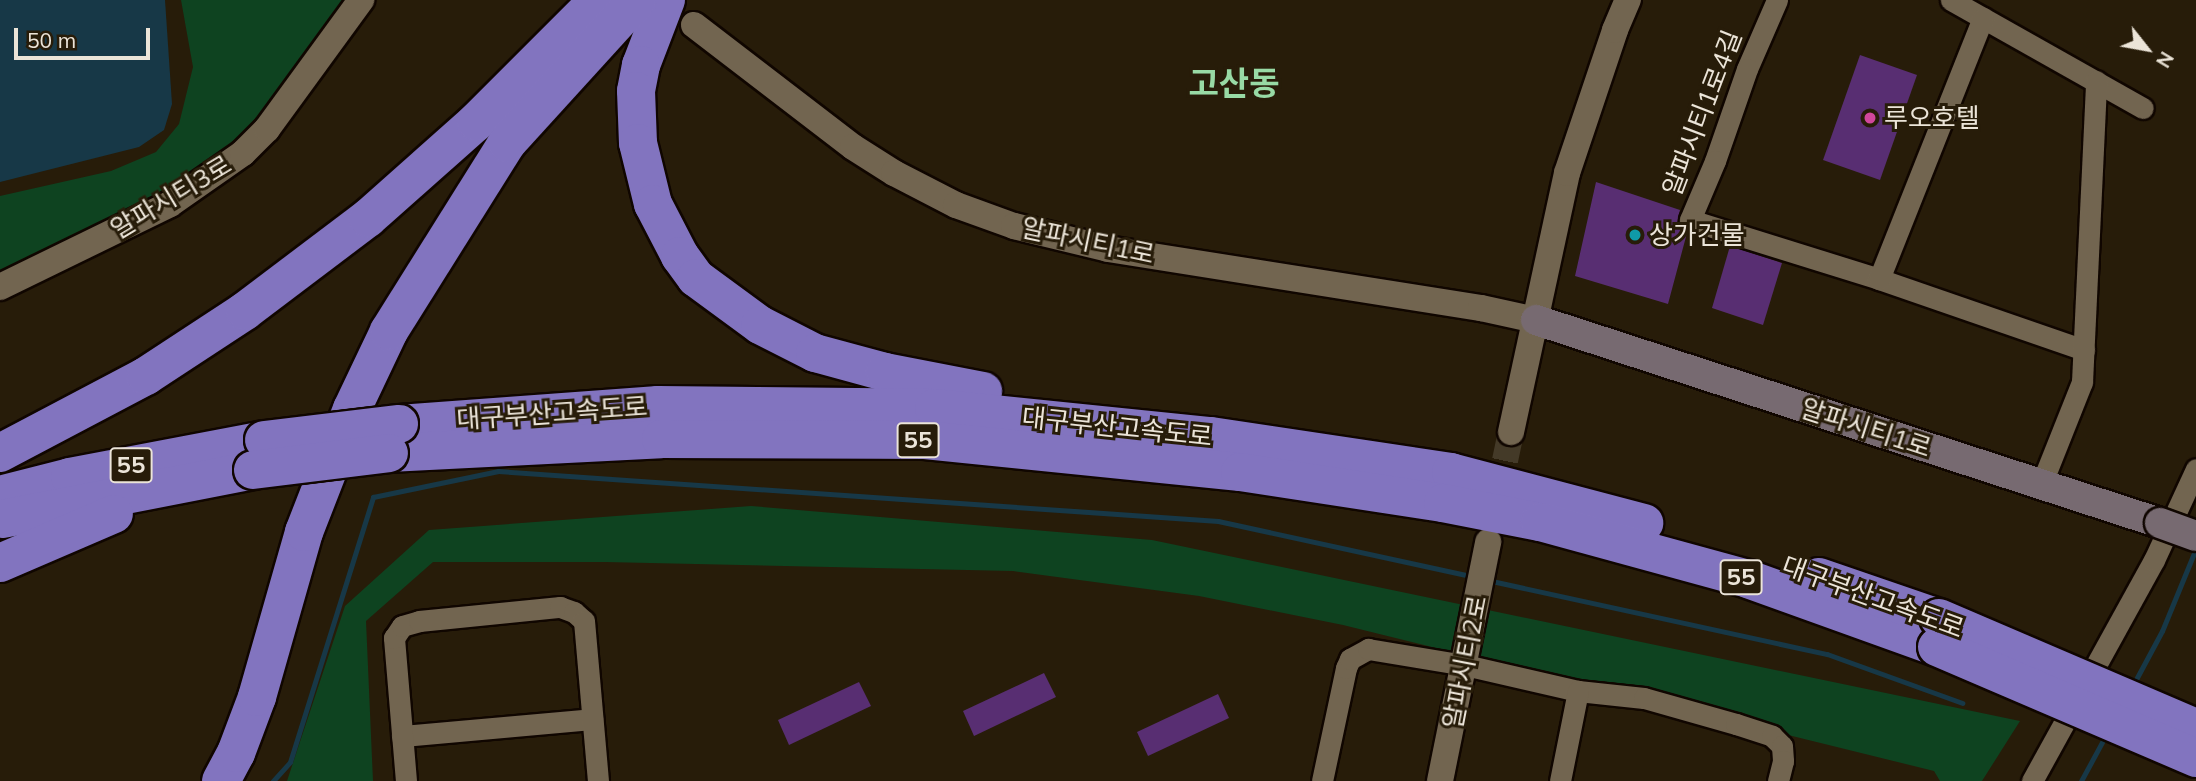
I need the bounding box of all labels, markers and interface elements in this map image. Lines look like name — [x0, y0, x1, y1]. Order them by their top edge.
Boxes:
scale bar — [18, 14, 154, 58]
north arrow — [2112, 14, 2182, 84]
street label: 알파시티1로4길 — [1656, 26, 1748, 200]
text: 50 m — [27, 27, 76, 53]
text: N — [2151, 47, 2179, 72]
district label: 고산동 — [1188, 63, 1280, 103]
place label: 루오호텔 — [1884, 102, 1980, 134]
marker: 루오호텔 — [1862, 110, 1878, 126]
street label: 알파시티3로 — [105, 149, 237, 245]
street label: 알파시티1로 — [1019, 212, 1157, 270]
place label: 상가건물 — [1649, 219, 1745, 251]
marker: 상가건물 — [1627, 227, 1643, 243]
street label: 대구부산고속도로 — [455, 391, 649, 435]
street label: 알파시티1로 — [1797, 392, 1935, 464]
street label: 대구부산고속도로 — [1020, 401, 1214, 453]
road number: 55 — [895, 419, 941, 460]
road number: 55 — [108, 444, 154, 486]
street label: 대구부산고속도로 — [1778, 550, 1968, 644]
road number: 55 — [1718, 556, 1764, 598]
street label: 알파시티2로 — [1437, 593, 1493, 731]

